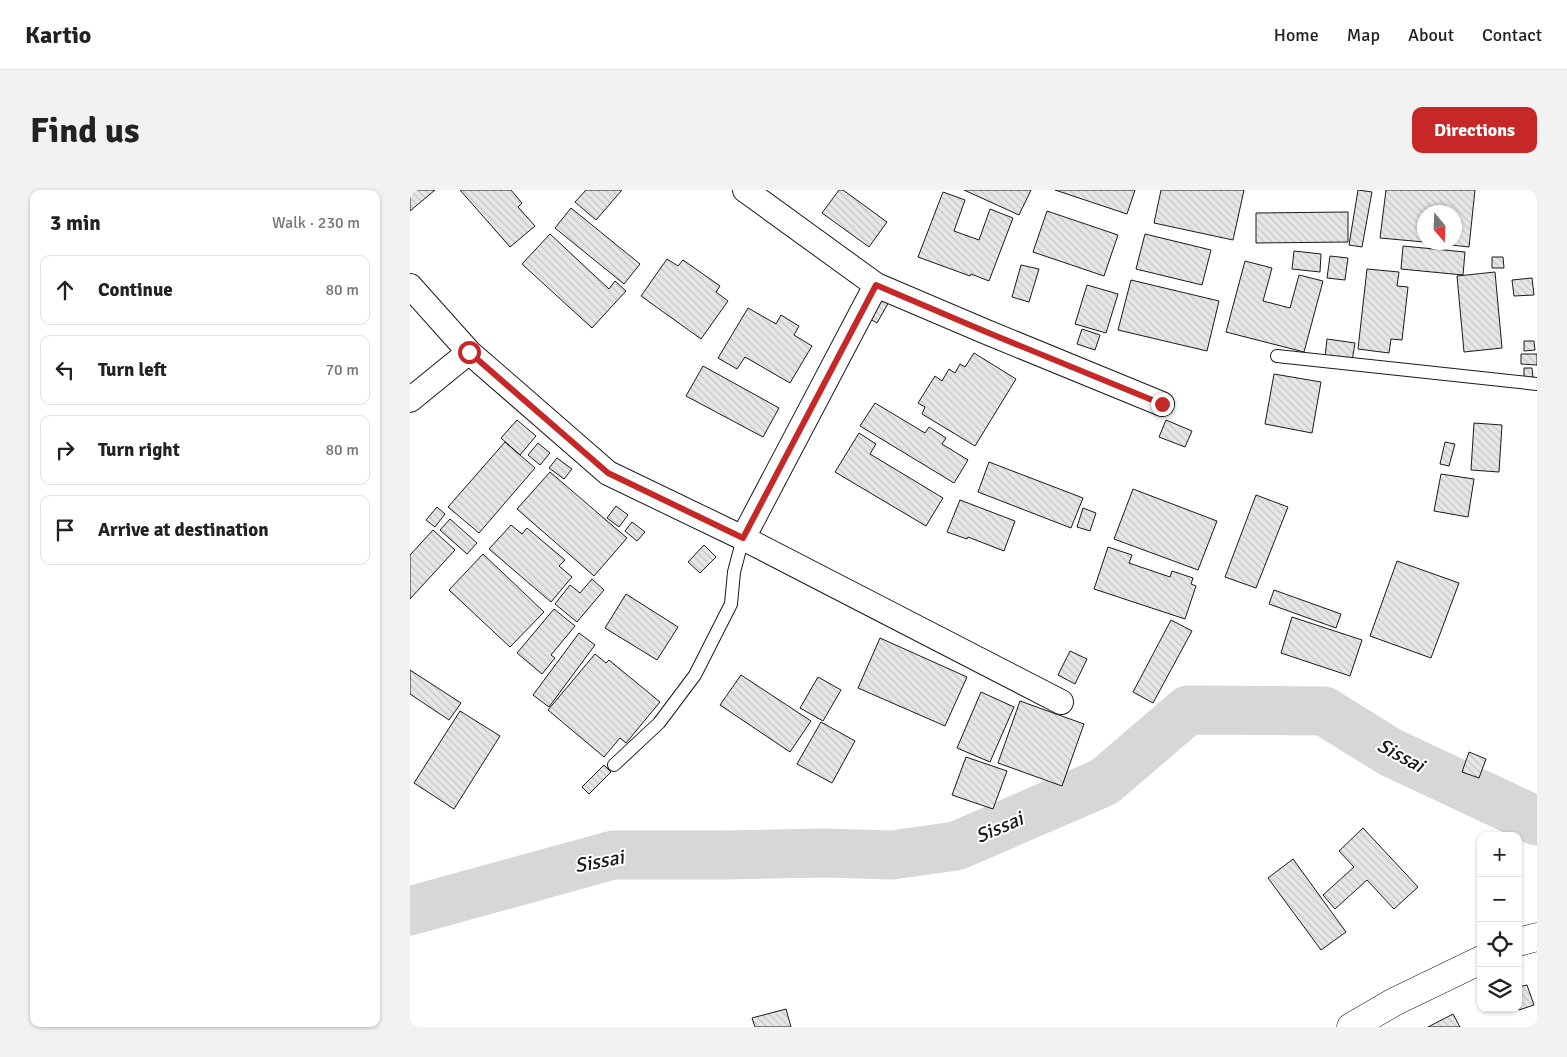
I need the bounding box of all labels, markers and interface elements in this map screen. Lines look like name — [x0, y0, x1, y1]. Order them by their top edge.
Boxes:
text: Kartio — [25, 20, 91, 50]
text: Home — [1274, 24, 1319, 46]
text: Map — [1347, 24, 1380, 46]
text: About — [1408, 24, 1454, 46]
text: Contact — [1482, 24, 1542, 46]
button: Directions — [1412, 107, 1537, 153]
text: Find us — [30, 109, 140, 152]
north arrow — [1417, 205, 1462, 250]
text: 3 min — [50, 210, 101, 236]
text: Walk · 230 m — [272, 213, 360, 233]
icon: ahead — [51, 276, 79, 304]
text: Continue — [98, 278, 173, 302]
text: 80 m — [325, 280, 359, 300]
route start — [458, 341, 481, 364]
icon: left — [51, 356, 79, 384]
text: Turn left — [98, 358, 167, 382]
text: 70 m — [325, 360, 359, 380]
route end — [1151, 393, 1174, 416]
icon: right — [51, 436, 79, 464]
text: Turn right — [98, 438, 180, 462]
text: 80 m — [325, 440, 359, 460]
icon: arrive — [51, 516, 79, 544]
text: Arrive at destination — [98, 518, 269, 542]
water label: Sissai — [1373, 733, 1430, 779]
water label: Sissai — [971, 806, 1028, 849]
map controls — [1477, 832, 1522, 1012]
button: + — [1477, 832, 1522, 877]
water label: Sissai — [572, 844, 627, 878]
button: − — [1477, 877, 1522, 922]
button: locate — [1477, 922, 1522, 967]
button: layers — [1477, 967, 1522, 1012]

